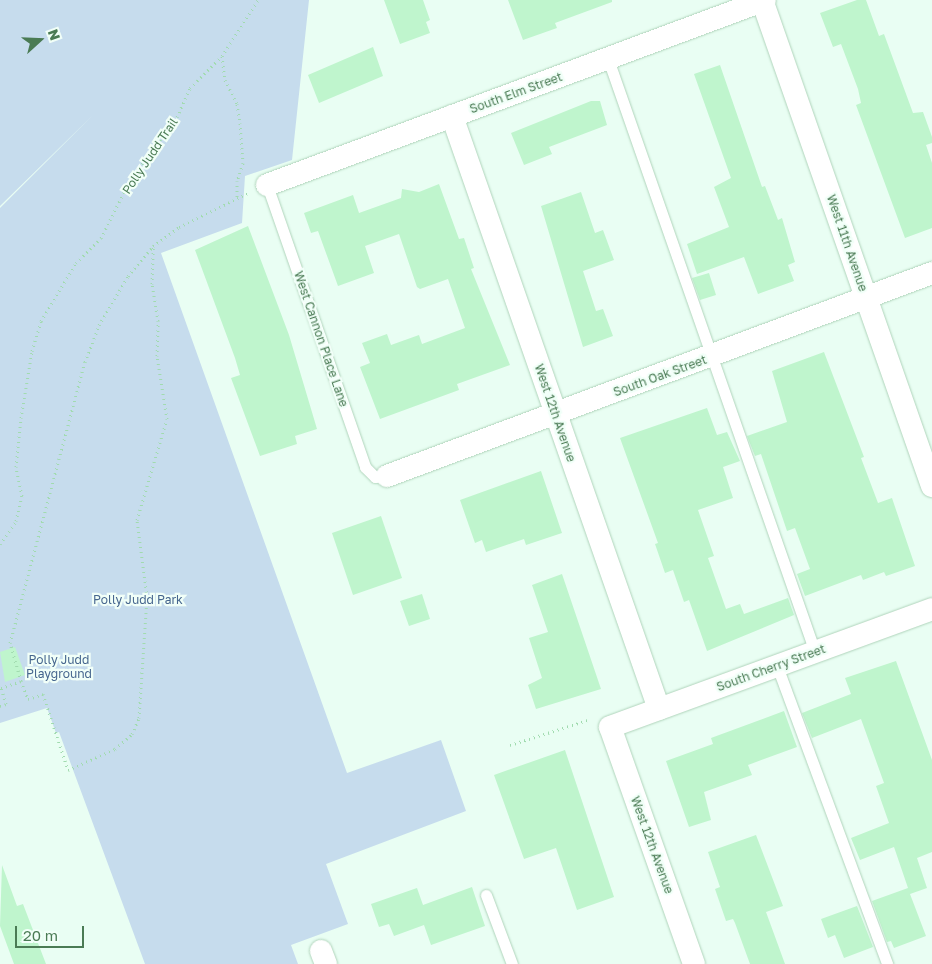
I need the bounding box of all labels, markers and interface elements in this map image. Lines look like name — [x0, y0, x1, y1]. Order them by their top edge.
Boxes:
north arrow — [15, 15, 65, 65]
text: N — [45, 27, 64, 43]
street label: South Elm Street — [468, 70, 564, 116]
street label: Polly Judd Trail — [119, 115, 181, 197]
street label: West 11th Avenue — [824, 193, 870, 293]
street label: West Cannon Place Lane — [291, 269, 351, 409]
street label: South Oak Street — [611, 352, 709, 400]
street label: West 12th Avenue — [532, 362, 578, 464]
park label: Polly Judd Park — [93, 593, 183, 607]
street label: South Cherry Street — [715, 642, 827, 694]
park label: Polly Judd Playground — [26, 653, 92, 681]
street label: West 12th Avenue — [628, 794, 676, 896]
scale bar — [18, 916, 86, 948]
text: 20 m — [23, 926, 58, 944]

